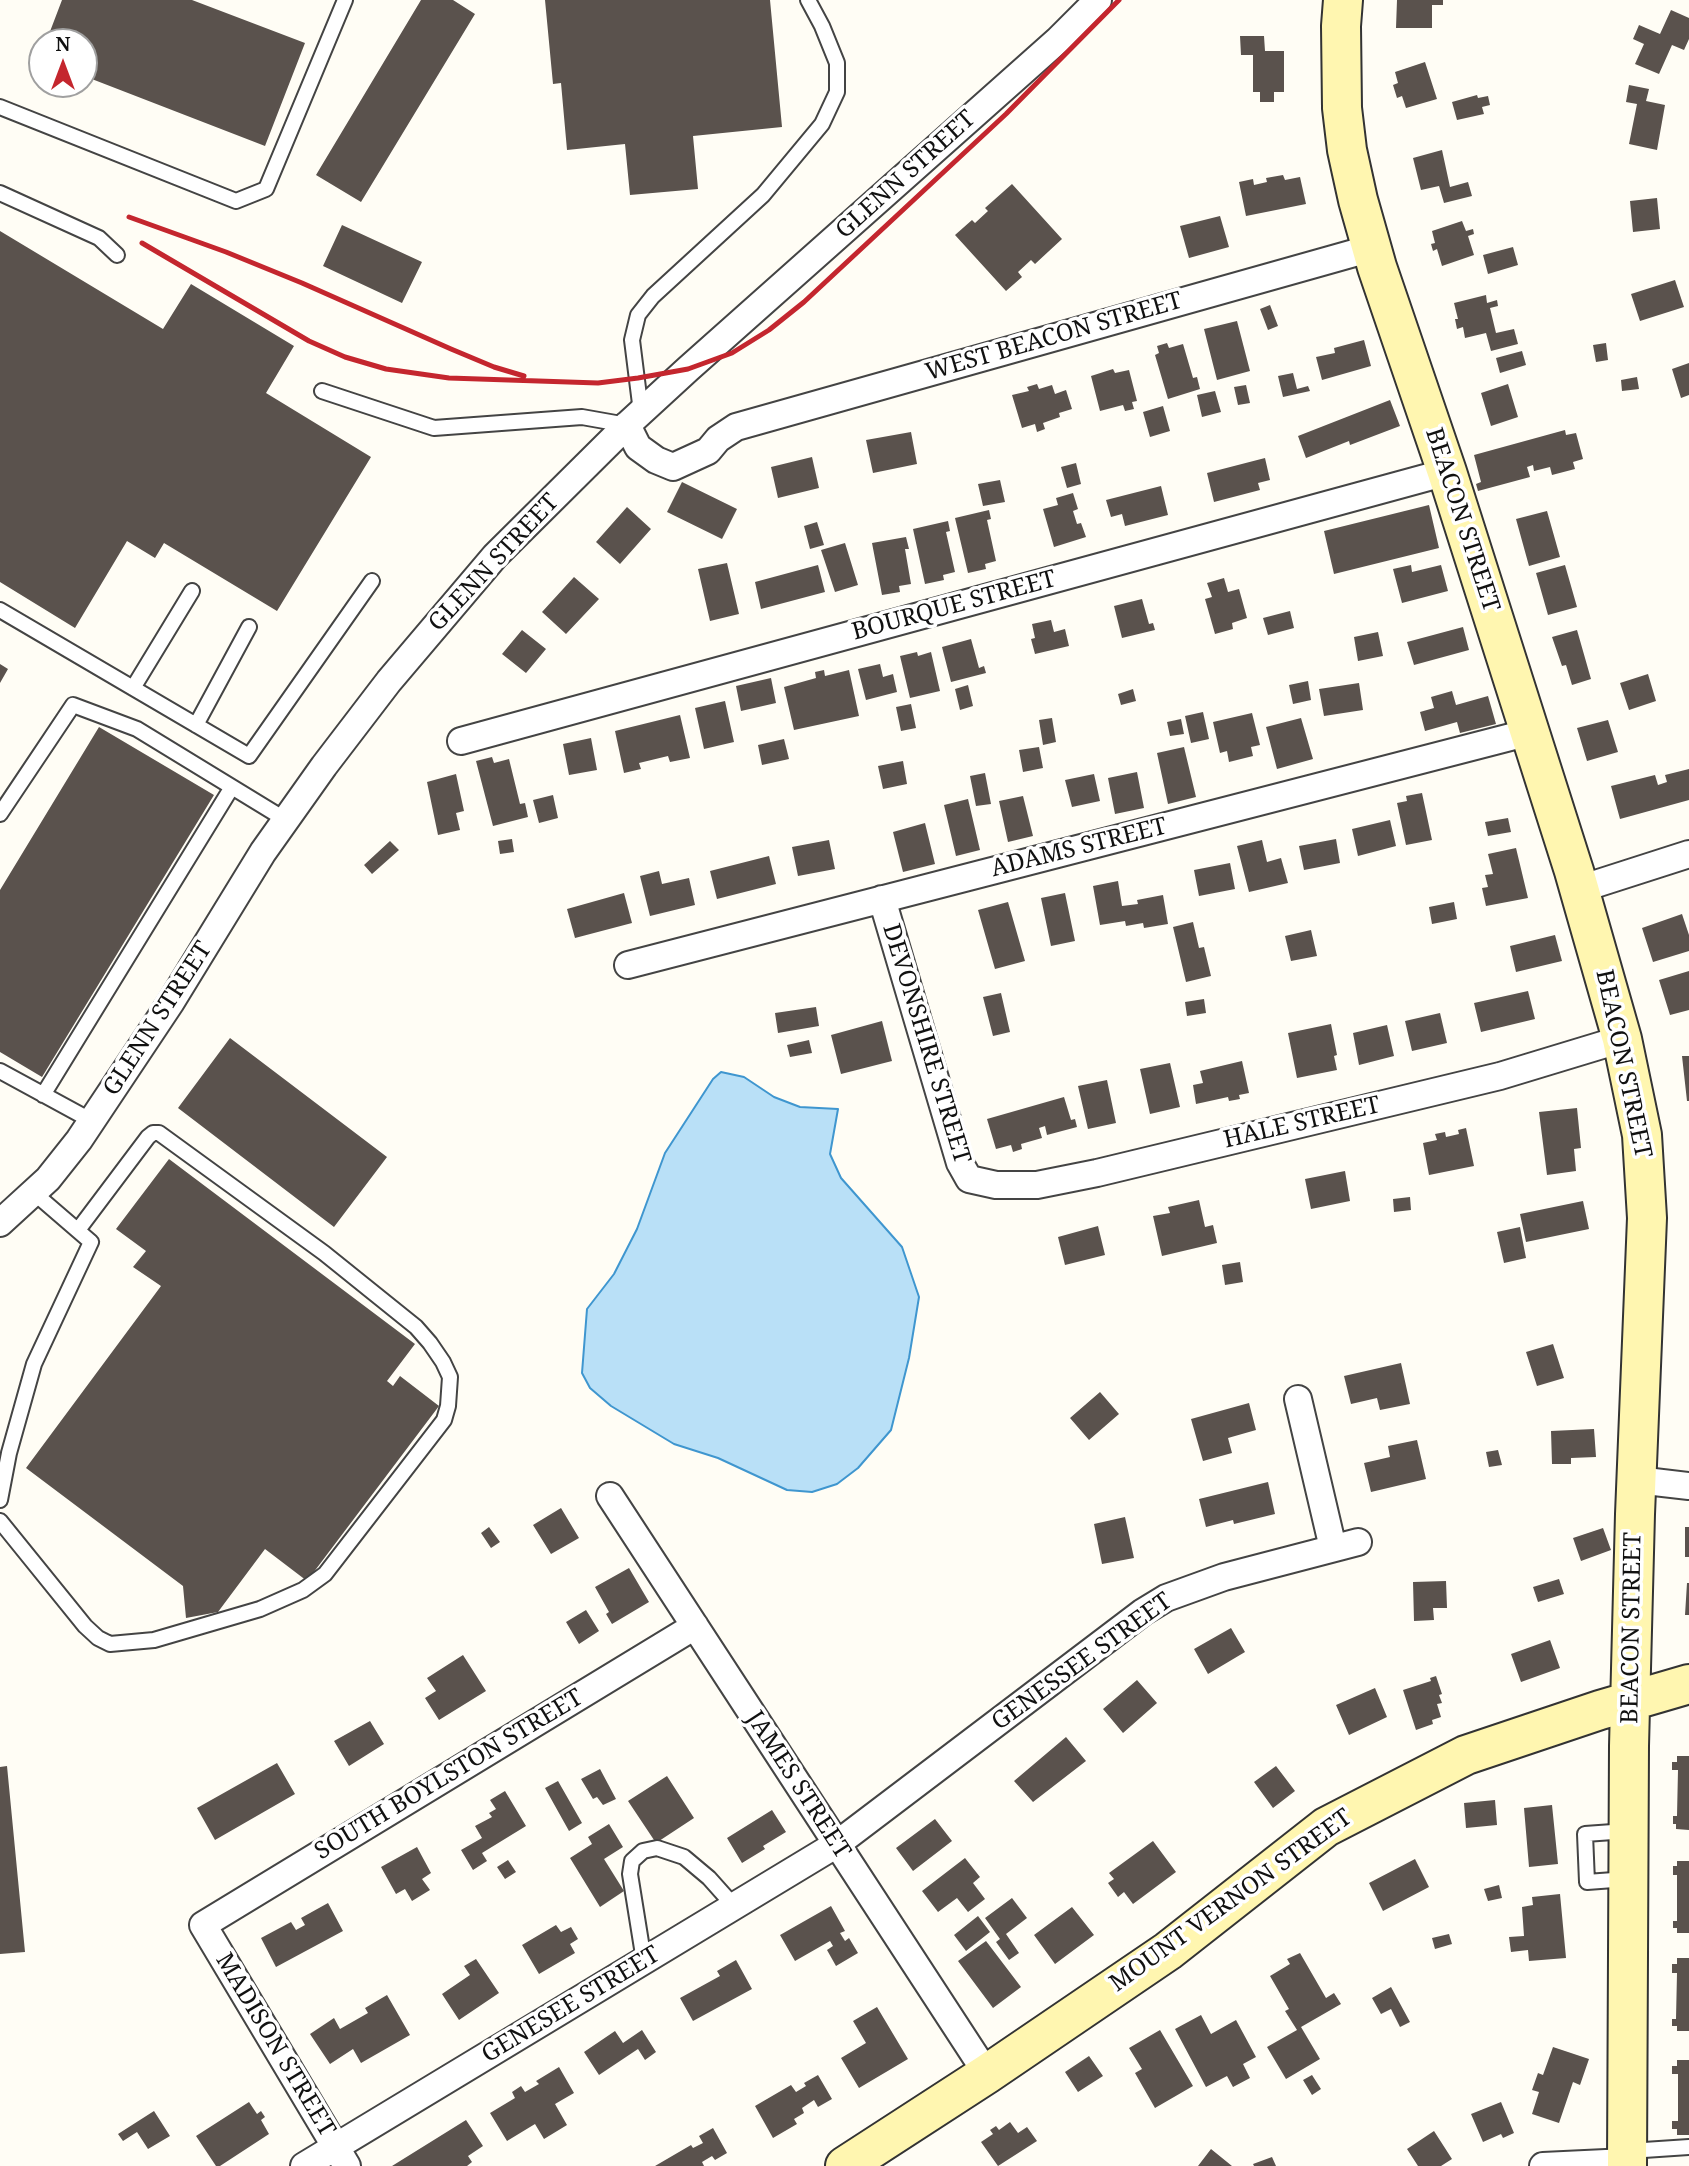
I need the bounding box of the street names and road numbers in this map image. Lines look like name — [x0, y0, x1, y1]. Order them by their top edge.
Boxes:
street label: GLENN STREET — [830, 105, 982, 245]
street label: WEST BEACON STREET — [922, 287, 1186, 387]
street label: BEACON STREET — [1419, 424, 1505, 616]
street label: GLENN STREET — [423, 488, 565, 638]
street label: BOURQUE STREET — [849, 565, 1059, 647]
street label: ADAMS STREET — [988, 812, 1170, 884]
street label: DEVONSHIRE STREET — [876, 921, 976, 1167]
street label: GLENN STREET — [98, 937, 218, 1101]
street label: BEACON STREET — [1589, 967, 1657, 1161]
street label: HALE STREET — [1221, 1091, 1383, 1155]
street label: BEACON STREET — [1616, 1532, 1648, 1724]
street label: GENESSEE STREET — [986, 1587, 1178, 1737]
street label: SOUTH BOYLSTON STREET — [310, 1683, 588, 1867]
street label: JAMES STREET — [740, 1706, 856, 1864]
street label: MOUNT VERNON STREET — [1104, 1804, 1358, 1998]
street label: GENESEE STREET — [477, 1941, 665, 2069]
street label: MADISON STREET — [209, 1948, 341, 2142]

